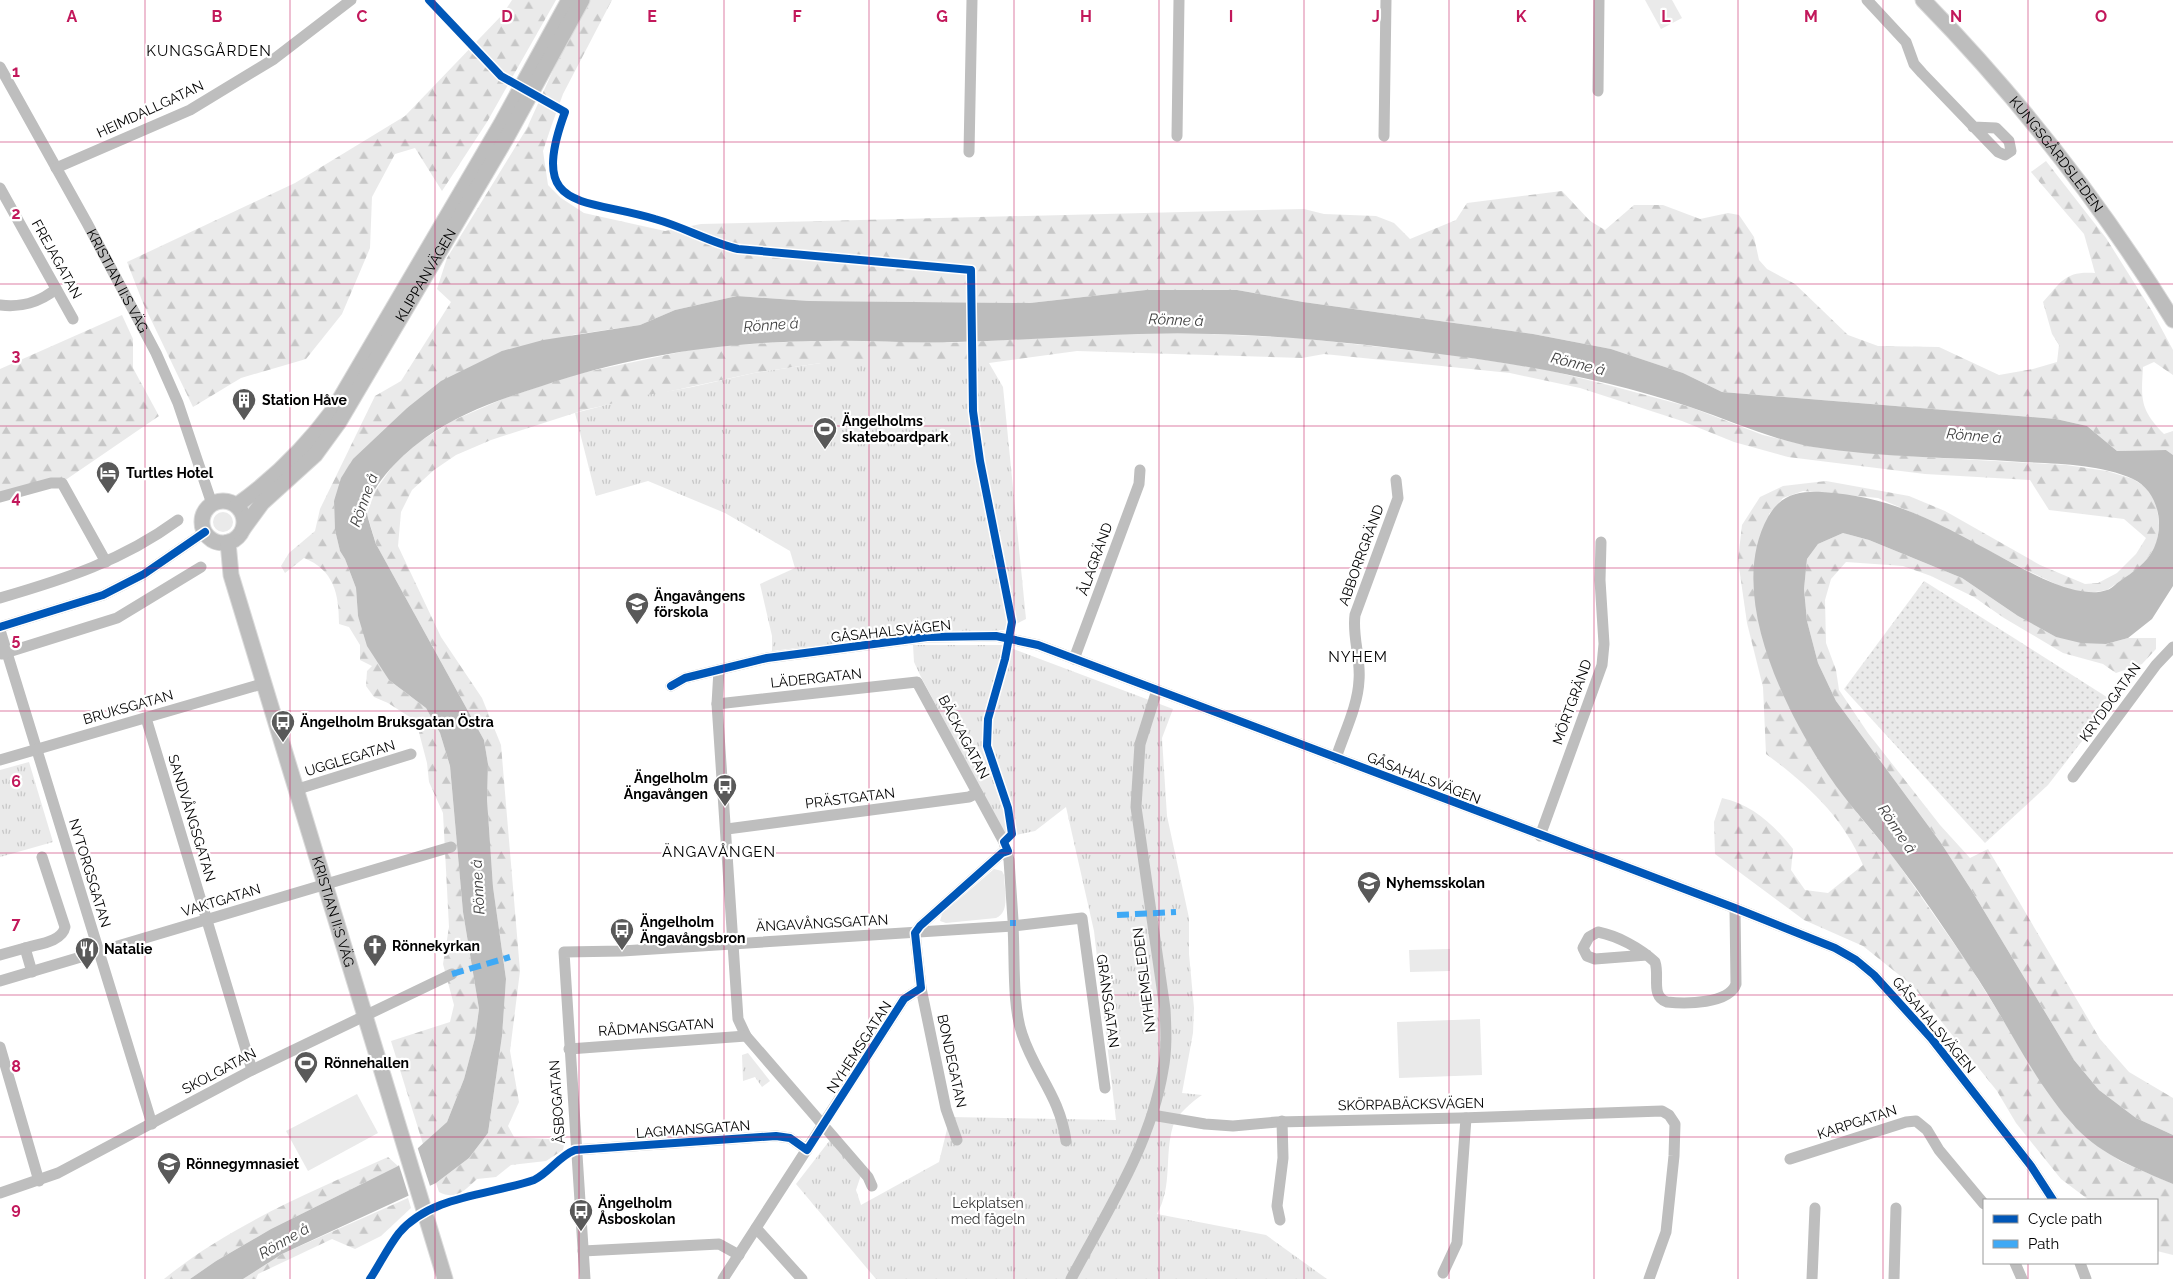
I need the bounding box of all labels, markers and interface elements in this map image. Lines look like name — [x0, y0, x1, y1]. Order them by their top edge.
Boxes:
text: A — [67, 7, 78, 26]
text: B — [212, 7, 223, 26]
text: C — [357, 7, 368, 26]
text: D — [501, 7, 513, 26]
text: E — [647, 7, 657, 26]
text: F — [792, 7, 802, 26]
text: G — [936, 7, 948, 26]
text: H — [1080, 7, 1092, 26]
text: I — [1229, 7, 1233, 26]
text: J — [1372, 7, 1380, 26]
text: K — [1516, 7, 1527, 26]
text: L — [1661, 7, 1671, 26]
text: M — [1804, 7, 1818, 26]
text: N — [1950, 7, 1962, 26]
text: O — [2095, 7, 2107, 26]
district label: KUNGSGÅRDEN — [146, 42, 272, 60]
text: 1 — [12, 62, 20, 81]
street label: HEIMDALLGATAN — [94, 77, 206, 141]
street label: KUNGSGÅRDSLEDEN — [2006, 93, 2106, 215]
text: 2 — [11, 204, 21, 223]
street label: FREJAGATAN — [29, 217, 85, 301]
street label: KRISTIAN II:S VÄG — [84, 226, 152, 335]
street label: KLIPPANVÄGEN — [392, 226, 459, 324]
water label: Rönne å — [1148, 310, 1204, 330]
water label: Rönne å — [743, 314, 799, 336]
text: 3 — [12, 346, 21, 365]
water label: Rönne å — [1549, 349, 1607, 379]
building icon: Station Håve — [231, 387, 257, 421]
place label: Station Håve — [262, 392, 348, 408]
place label: Ängelholms skateboardpark — [842, 412, 948, 445]
sports icon: Ängelholms skateboardpark — [812, 416, 838, 450]
water label: Rönne å — [1946, 425, 2002, 447]
hotel icon: Turtles Hotel — [95, 460, 121, 494]
place label: Turtles Hotel — [126, 465, 214, 481]
water label: Rönne å — [346, 471, 382, 529]
text: 4 — [11, 488, 21, 507]
street label: ABBORRGRÄND — [1333, 502, 1387, 608]
street label: ÅLAGRÄND — [1073, 520, 1116, 598]
place label: Ängavångens förskola — [654, 587, 745, 620]
school or university icon: Ängavångens förskola — [624, 591, 650, 625]
street label: GÅSAHALSVÄGEN — [830, 615, 952, 645]
text: 5 — [12, 630, 21, 649]
district label: NYHEM — [1328, 648, 1388, 666]
street label: MÖRTGRÄND — [1547, 657, 1595, 747]
street label: KRYDDGATAN — [2076, 660, 2144, 744]
street label: LÄDERGATAN — [769, 663, 862, 691]
street label: BRUKSGATAN — [81, 687, 175, 727]
street label: BÄCKAGATAN — [935, 692, 995, 782]
bus stop icon: Ängelholm Bruksgatan Östra — [270, 709, 296, 743]
place label: Ängelholm Bruksgatan Östra — [300, 713, 494, 730]
street label: UGGLEGATAN — [303, 737, 397, 779]
street label: GÅSAHALSVÄGEN — [1365, 747, 1484, 807]
street label: SANDVÅNGSGATAN — [165, 752, 220, 884]
place label: Ängelholm Ängavången — [624, 769, 708, 802]
text: 6 — [11, 772, 21, 791]
bus stop icon: Ängelholm Ängavången — [712, 773, 738, 807]
street label: PRÄSTGATAN — [804, 783, 896, 811]
water label: Rönne å — [1874, 801, 1920, 857]
street label: NYTORGSGATAN — [66, 817, 114, 929]
district label: ÄNGAVÅNGEN — [662, 842, 776, 861]
street label: KRISTIAN II:S VÄG — [309, 854, 358, 969]
water label: Rönne å — [468, 859, 488, 915]
school or university icon: Nyhemsskolan — [1356, 870, 1382, 904]
place label: Nyhemsskolan — [1386, 875, 1485, 891]
street label: VAKTGATAN — [180, 880, 262, 920]
street label: ÄNGAVÅNGSGATAN — [755, 910, 889, 934]
place label: Ängelholm Ängavångsbron — [640, 913, 745, 946]
text: 7 — [12, 914, 21, 933]
bus stop icon: Ängelholm Ängavångsbron — [609, 917, 635, 951]
street label: NYHEMSLEDEN — [1130, 927, 1158, 1033]
church icon: Rönnekyrkan — [362, 933, 388, 967]
restaurant icon: Natalie — [74, 936, 100, 970]
place label: Rönnekyrkan — [392, 938, 480, 954]
place label: Natalie — [104, 941, 153, 957]
street label: GRÄNSGATAN — [1094, 953, 1124, 1049]
street label: GÅSAHALSVÄGEN — [1889, 972, 1980, 1076]
street label: NYHEMSGATAN — [823, 998, 895, 1096]
street label: BONDEGATAN — [934, 1013, 970, 1109]
street label: RÅDMANSGATAN — [597, 1014, 714, 1039]
street label: SKOLGATAN — [179, 1045, 259, 1097]
sports icon: Rönnehallen — [293, 1050, 319, 1084]
place label: Rönnehallen — [324, 1055, 409, 1071]
text: 8 — [11, 1057, 21, 1076]
street label: ÅSBOGATAN — [545, 1060, 568, 1145]
street label: SKÖRPABÄCKSVÄGEN — [1338, 1093, 1484, 1113]
street label: KARPGATAN — [1815, 1102, 1899, 1142]
street label: LAGMANSGATAN — [635, 1117, 751, 1141]
school or university icon: Rönnegymnasiet — [156, 1151, 182, 1185]
place label: Rönnegymnasiet — [186, 1156, 300, 1172]
place label: Ängelholm Åsboskolan — [598, 1194, 675, 1227]
park label: Lekplatsen med fågeln — [951, 1195, 1025, 1227]
bus stop icon: Ängelholm Åsboskolan — [568, 1198, 594, 1232]
text: 9 — [11, 1199, 21, 1218]
legend — [1983, 1199, 2158, 1264]
text: Cycle path — [2028, 1210, 2102, 1228]
water label: Rönne å — [256, 1219, 312, 1263]
text: Path — [2028, 1235, 2059, 1253]

